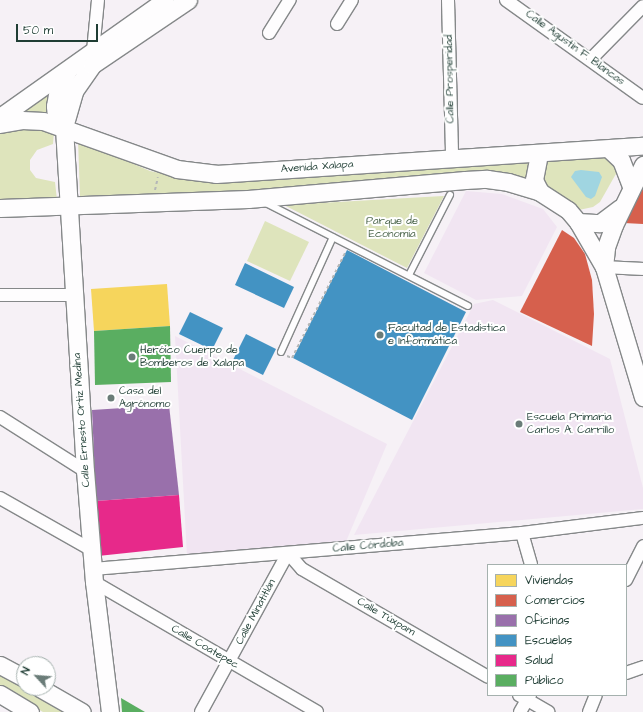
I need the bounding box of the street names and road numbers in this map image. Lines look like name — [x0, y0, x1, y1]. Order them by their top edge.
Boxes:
street label: Calle Agustín F. Blancas — [523, 8, 627, 88]
street label: Calle Prosperidad — [443, 35, 457, 123]
street label: Avenida Xalapa — [280, 158, 354, 176]
street label: Calle Ernesto Ortiz Medina — [71, 352, 93, 488]
street label: Calle Córdoba — [332, 536, 404, 556]
street label: Calle Minatitlán — [233, 577, 279, 647]
street label: Calle Túxpam — [355, 595, 417, 639]
street label: Calle Coatepec — [169, 622, 241, 672]

